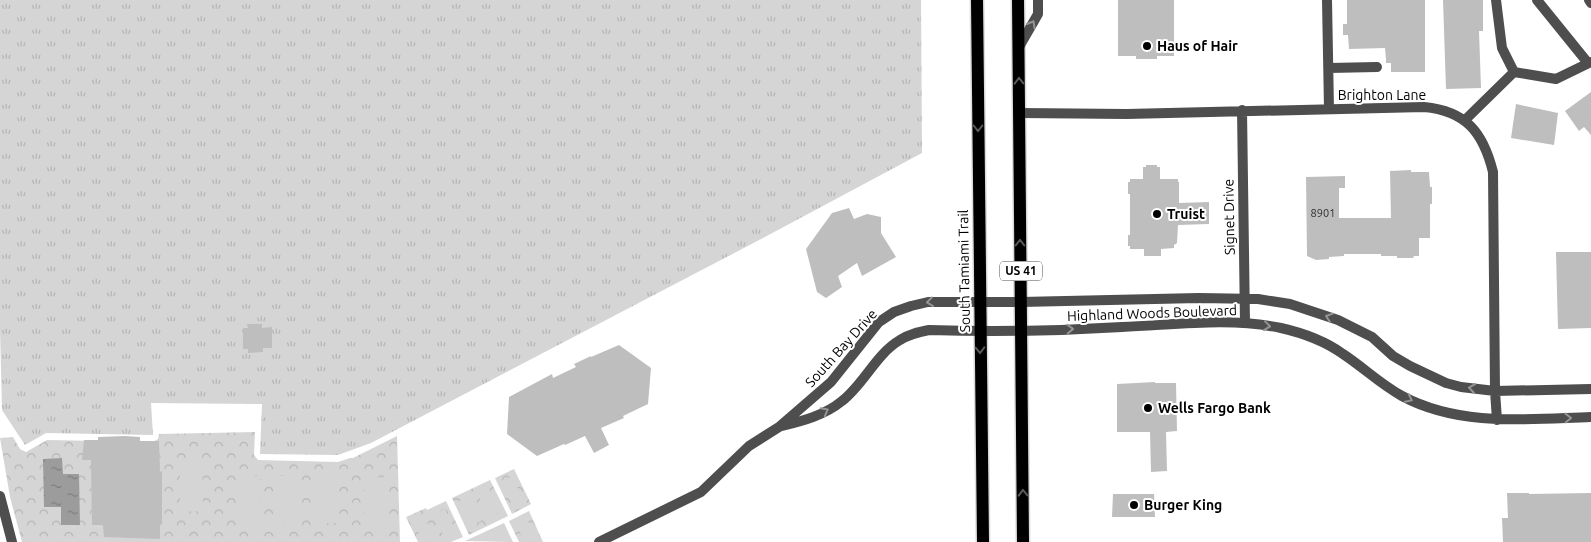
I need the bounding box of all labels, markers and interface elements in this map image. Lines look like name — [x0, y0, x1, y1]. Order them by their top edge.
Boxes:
one-way arrow — [1025, 21, 1035, 30]
place label: Haus of Hair — [1157, 38, 1238, 54]
marker: Haus of Hair — [1141, 40, 1153, 52]
one-way arrow — [1014, 77, 1024, 84]
street label: Brighton Lane — [1338, 87, 1426, 103]
one-way arrow — [973, 124, 983, 132]
street label: Signet Drive — [1220, 179, 1238, 255]
place label: Truist — [1167, 206, 1205, 222]
house number: 8901 — [1311, 207, 1335, 219]
marker: Truist — [1151, 208, 1163, 220]
street label: South Tamiami Trail — [955, 209, 973, 333]
one-way arrow — [1015, 239, 1026, 247]
road number: US 41 — [1000, 262, 1042, 280]
one-way arrow — [926, 296, 934, 307]
street label: Highland Woods Boulevard — [1067, 302, 1237, 324]
street label: South Bay Drive — [802, 306, 880, 390]
one-way arrow — [1325, 312, 1334, 322]
one-way arrow — [1263, 320, 1271, 331]
one-way arrow — [1066, 324, 1074, 334]
one-way arrow — [975, 346, 985, 354]
one-way arrow — [1468, 384, 1477, 394]
one-way arrow — [1404, 393, 1413, 404]
place label: Wells Fargo Bank — [1158, 400, 1271, 416]
marker: Wells Fargo Bank — [1142, 402, 1154, 414]
one-way arrow — [819, 407, 828, 417]
one-way arrow — [1565, 413, 1573, 423]
one-way arrow — [1018, 489, 1028, 497]
place label: Burger King — [1144, 497, 1222, 513]
marker: Burger King — [1128, 499, 1140, 511]

